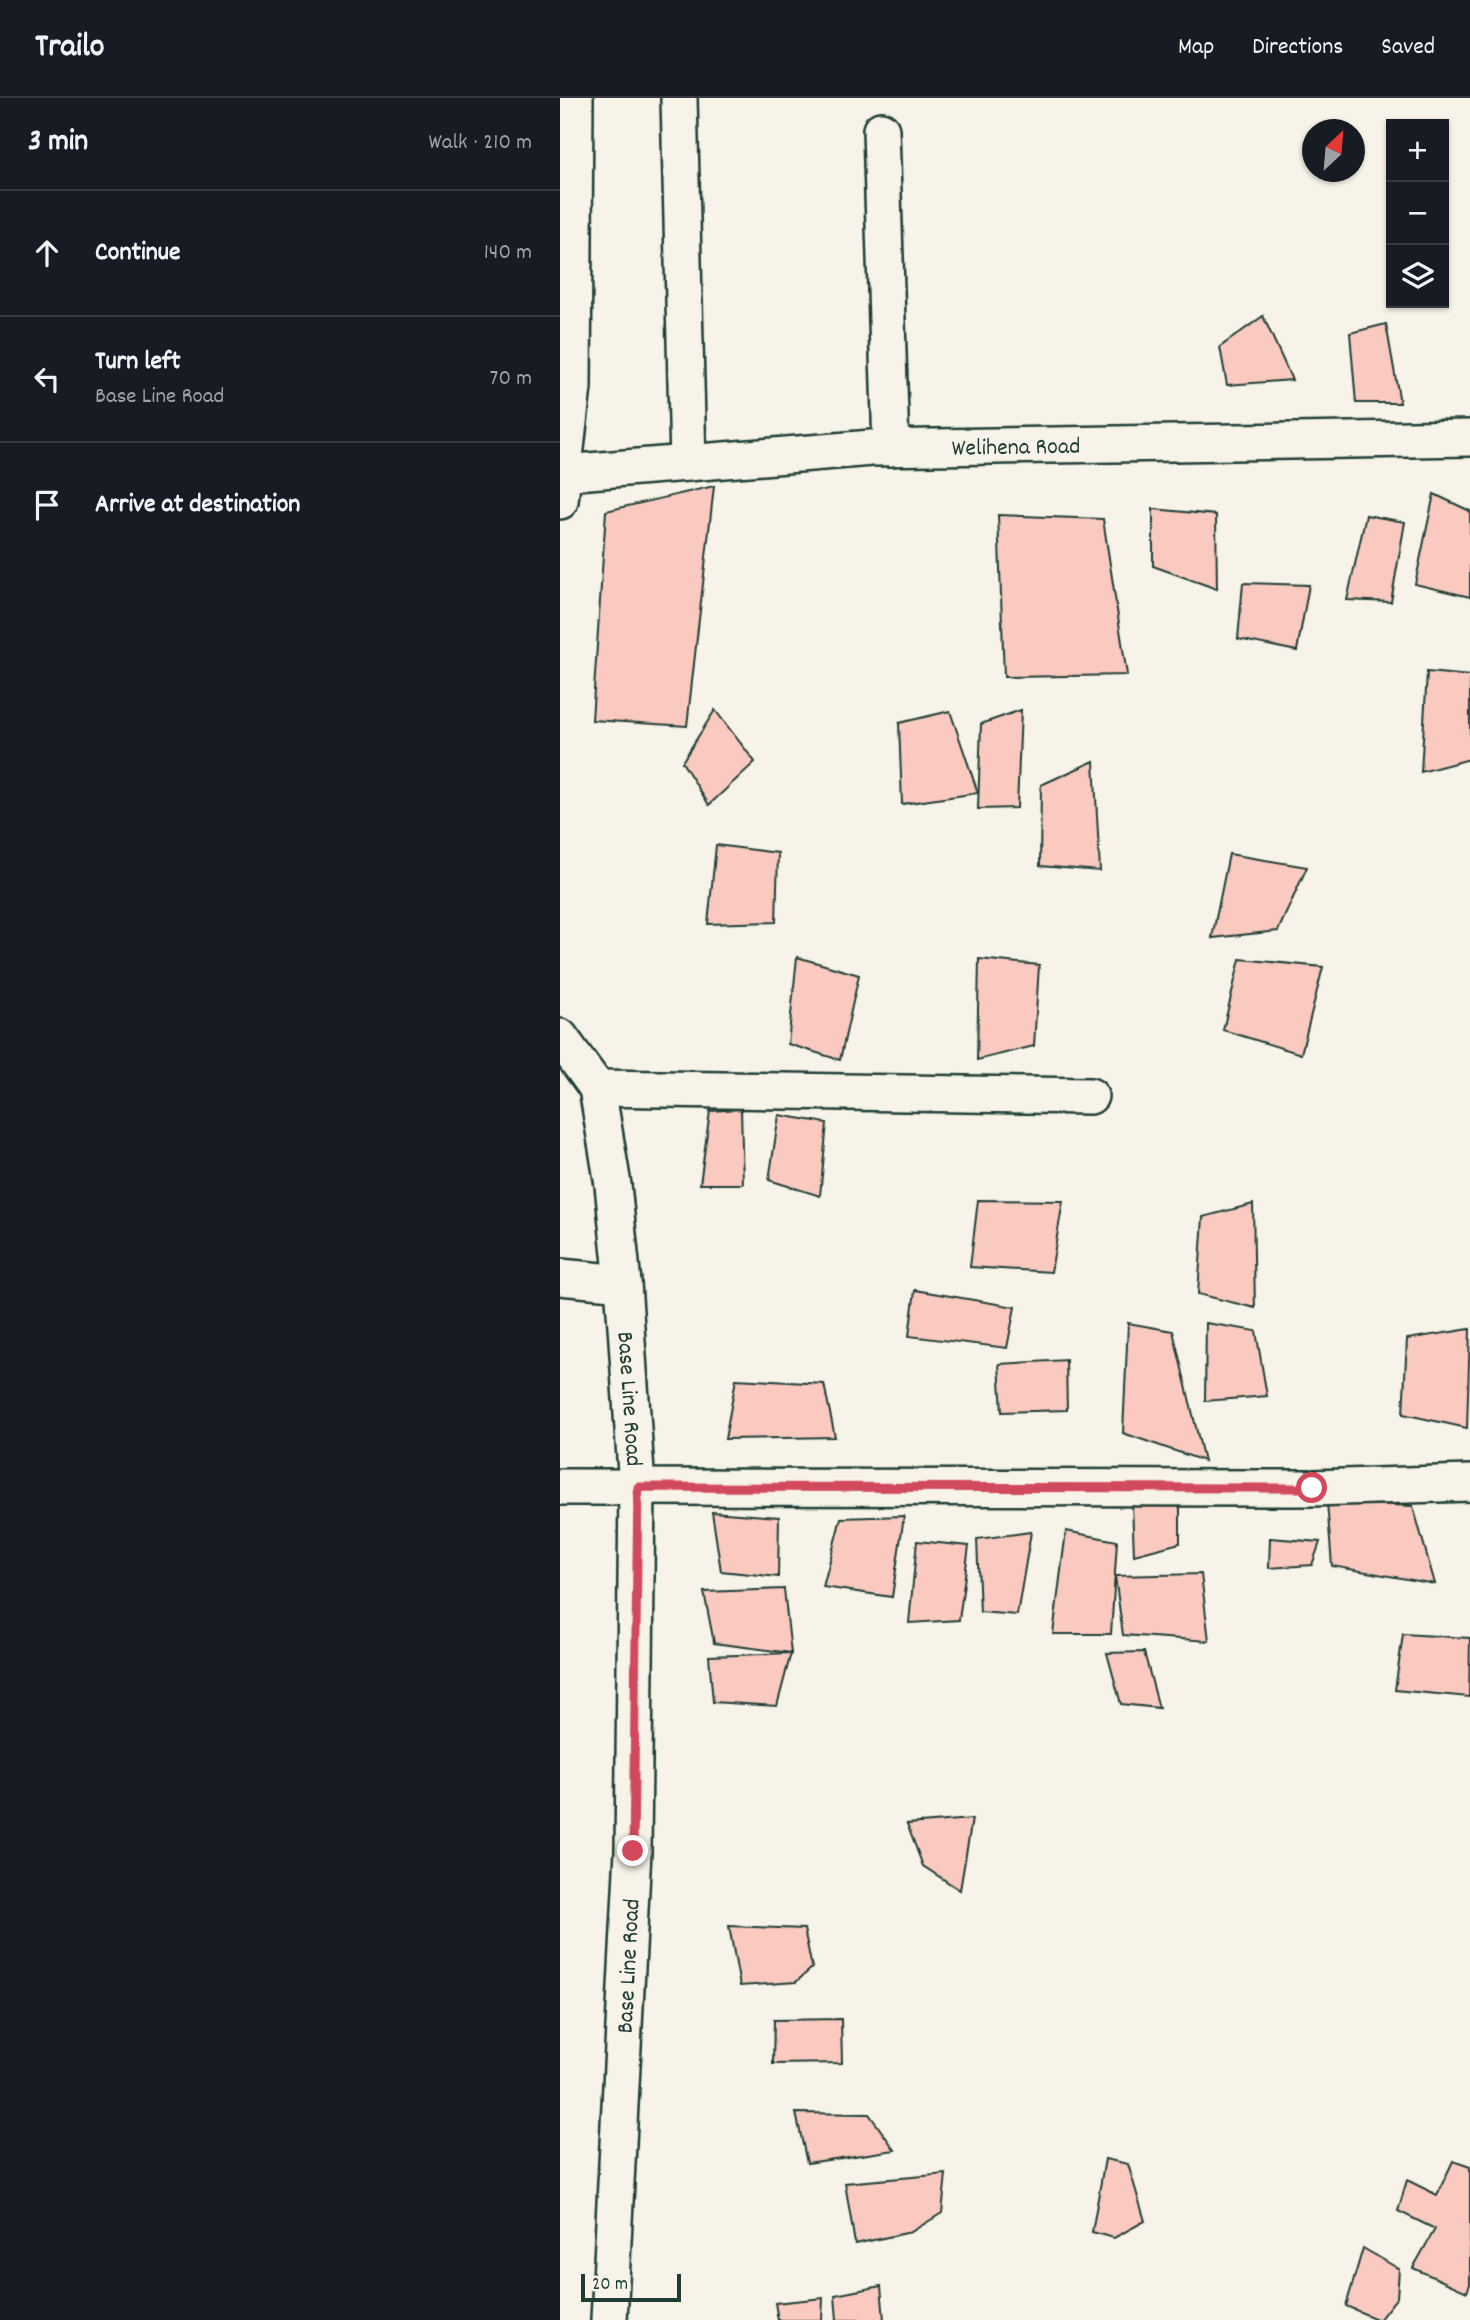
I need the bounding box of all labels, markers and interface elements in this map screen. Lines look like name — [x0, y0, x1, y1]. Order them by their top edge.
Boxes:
text: Trailo — [35, 25, 105, 72]
text: Map — [1178, 31, 1214, 65]
text: Directions — [1252, 31, 1343, 65]
text: Saved — [1381, 31, 1435, 65]
north arrow — [1302, 119, 1365, 182]
map controls — [1386, 119, 1449, 308]
button: + — [1386, 119, 1449, 182]
text: 3 min — [28, 122, 88, 165]
text: Walk · 210 m — [429, 127, 532, 160]
button: − — [1386, 182, 1449, 245]
icon: ahead — [28, 234, 66, 272]
text: Continue — [95, 235, 180, 272]
text: 140 m — [484, 237, 532, 270]
button: layers — [1386, 245, 1449, 308]
text: Turn left — [95, 344, 181, 381]
icon: left — [28, 360, 66, 398]
text: 70 m — [490, 363, 532, 396]
text: Base Line Road — [95, 381, 224, 414]
street label: Welihena Road — [951, 431, 1081, 467]
icon: arrive — [28, 486, 66, 524]
text: Arrive at destination — [95, 487, 300, 524]
street label: Base Line Road — [606, 1331, 650, 1468]
route start — [1296, 1472, 1327, 1503]
route end — [617, 1835, 648, 1866]
street label: Base Line Road — [609, 1898, 651, 2034]
scale bar — [581, 2271, 681, 2303]
text: 20 m — [592, 2272, 628, 2299]

